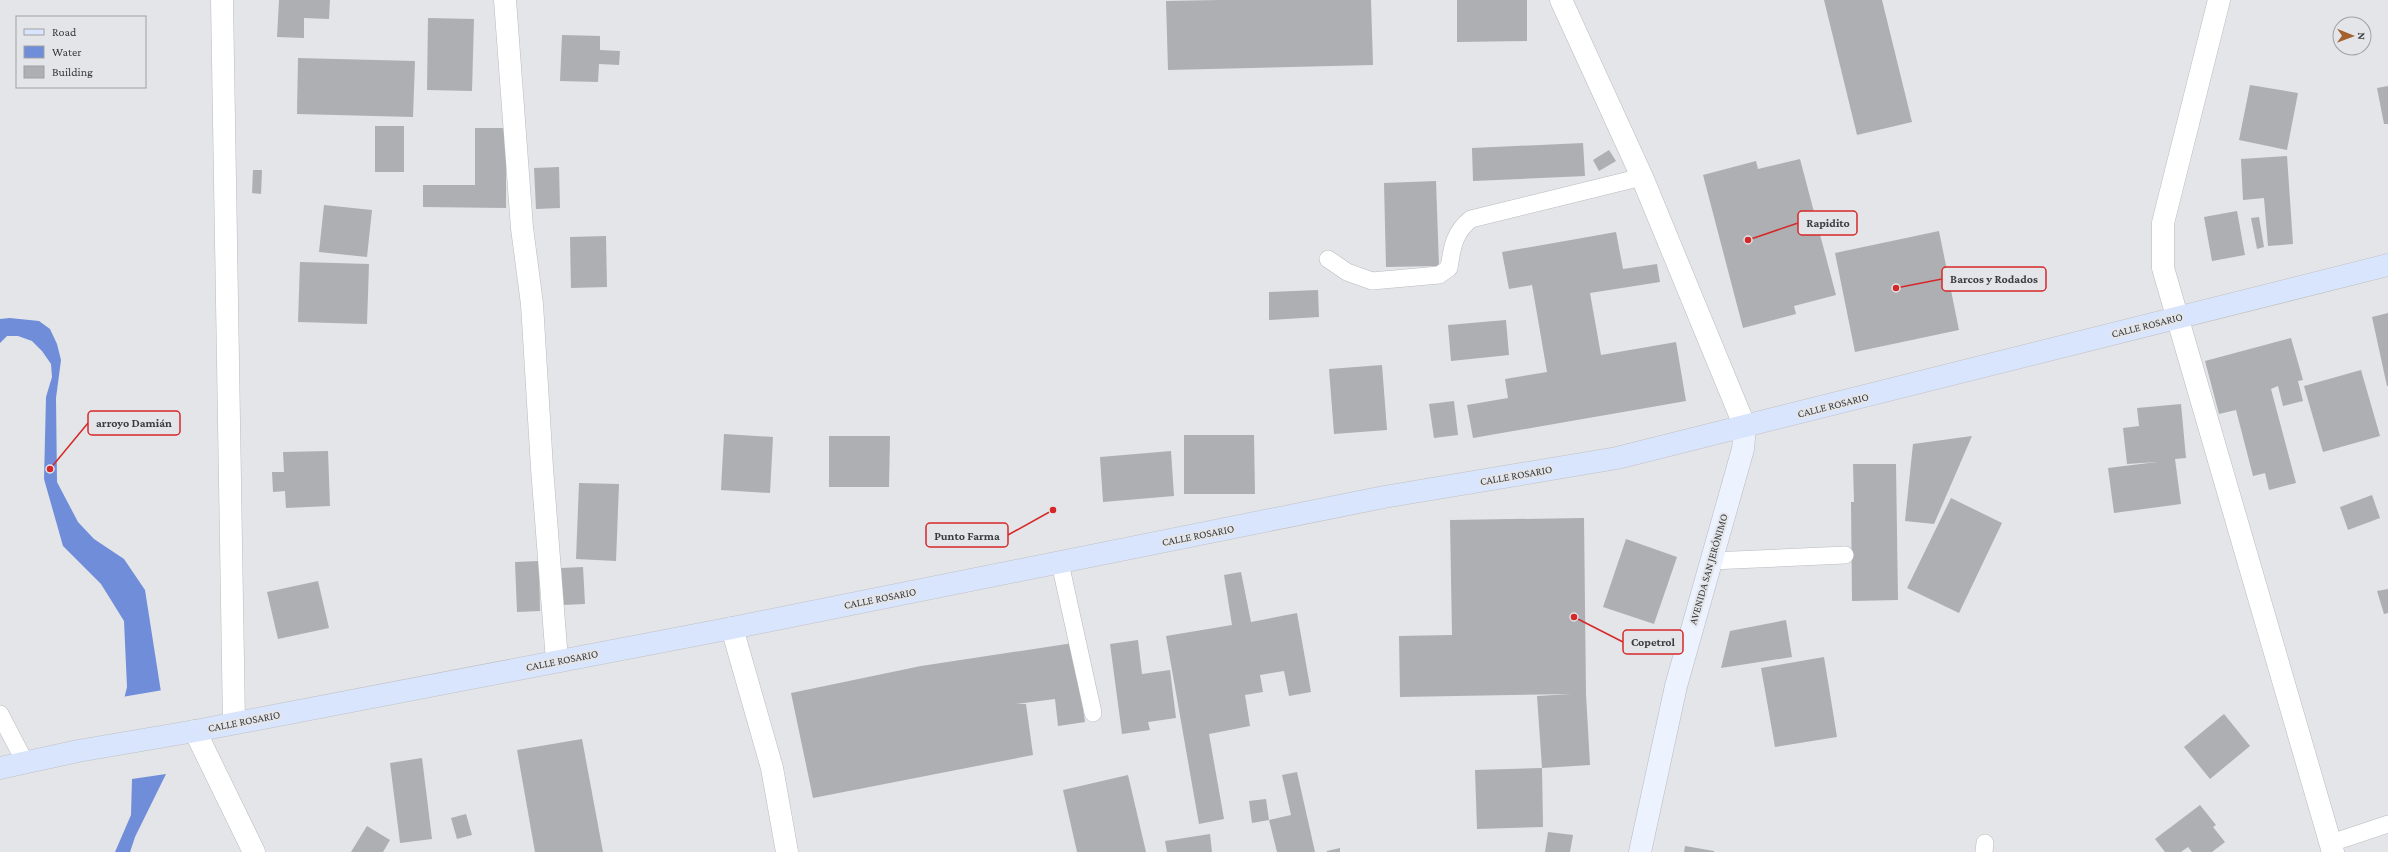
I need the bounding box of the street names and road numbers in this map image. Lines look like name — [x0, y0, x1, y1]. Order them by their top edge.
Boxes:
street label: CALLE ROSARIO — [2110, 310, 2184, 340]
street label: CALLE ROSARIO — [1796, 390, 1870, 420]
street label: CALLE ROSARIO — [1479, 463, 1553, 487]
street label: AVENIDA SAN JERÓNIMO — [1686, 512, 1731, 626]
street label: CALLE ROSARIO — [1161, 522, 1235, 548]
street label: CALLE ROSARIO — [843, 585, 917, 611]
street label: CALLE ROSARIO — [525, 647, 599, 673]
street label: CALLE ROSARIO — [207, 708, 281, 734]

